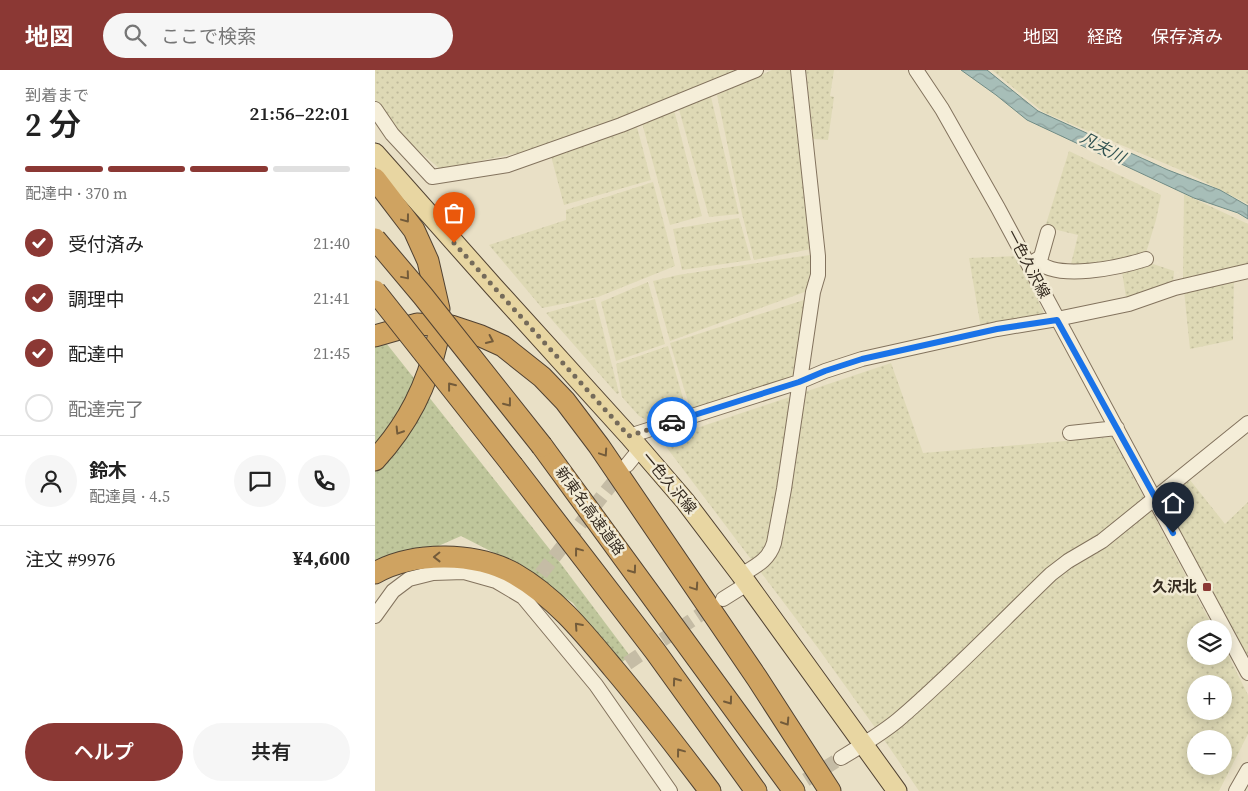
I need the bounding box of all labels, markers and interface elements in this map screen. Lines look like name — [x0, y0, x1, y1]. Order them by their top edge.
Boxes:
search box — [103, 13, 453, 58]
text: 地図 — [25, 20, 73, 53]
icon: search — [121, 21, 149, 49]
text: ここで検索 — [161, 23, 256, 49]
text: 地図 — [1023, 24, 1059, 49]
text: 経路 — [1087, 24, 1123, 49]
text: 保存済み — [1151, 24, 1223, 49]
text: 到着まで — [25, 84, 89, 106]
text: 21:56–22:01 — [250, 100, 350, 126]
text: 2 分 — [25, 103, 81, 147]
water label: 凡夫川 — [1077, 126, 1131, 169]
text: 配達中 · 370 m — [25, 182, 127, 204]
pin — [433, 192, 475, 243]
icon: bag — [440, 199, 468, 227]
one-way arrow — [400, 213, 408, 222]
street label: 一色久沢線 — [1002, 226, 1055, 302]
icon: check — [25, 229, 53, 257]
text: 受付済み — [68, 231, 144, 257]
text: 21:40 — [313, 232, 350, 254]
one-way arrow — [401, 271, 410, 280]
icon: check — [25, 284, 53, 312]
text: 調理中 — [68, 286, 125, 312]
text: 21:41 — [313, 287, 350, 309]
one-way arrow — [485, 333, 494, 344]
icon: check — [25, 339, 53, 367]
text: 配達中 — [68, 341, 125, 367]
text: 21:45 — [313, 342, 350, 364]
one-way arrow — [448, 382, 457, 392]
text: 配達完了 — [68, 396, 144, 422]
one-way arrow — [502, 397, 510, 406]
courier — [647, 397, 697, 447]
icon: car — [658, 408, 686, 436]
one-way arrow — [396, 425, 405, 434]
one-way arrow — [598, 447, 607, 457]
street label: 一色久沢線 — [637, 447, 702, 518]
button: person — [25, 455, 77, 507]
button: chat — [234, 455, 286, 507]
button: phone — [298, 455, 350, 507]
text: 鈴木 — [89, 457, 127, 483]
street label: 新東名高速道路 — [551, 462, 630, 559]
pin — [1152, 482, 1194, 533]
text: 配達員 · 4.5 — [89, 485, 170, 507]
icon: home — [1159, 489, 1187, 517]
text: ¥4,600 — [293, 545, 350, 571]
text: 注文 #9976 — [25, 546, 115, 572]
one-way arrow — [575, 547, 584, 557]
one-way arrow — [433, 552, 441, 563]
one-way arrow — [627, 564, 636, 574]
place label: 久沢北 — [1152, 576, 1197, 597]
marker: 久沢北 — [1201, 581, 1213, 593]
one-way arrow — [689, 582, 698, 591]
map controls — [1187, 620, 1232, 775]
button: layers — [1187, 620, 1232, 665]
one-way arrow — [575, 623, 584, 632]
button: + — [1187, 675, 1232, 720]
one-way arrow — [673, 677, 682, 686]
one-way arrow — [723, 695, 732, 705]
one-way arrow — [779, 717, 789, 726]
button: ヘルプ — [25, 723, 183, 781]
button: 共有 — [193, 723, 350, 781]
button: − — [1187, 730, 1232, 775]
one-way arrow — [678, 749, 686, 758]

